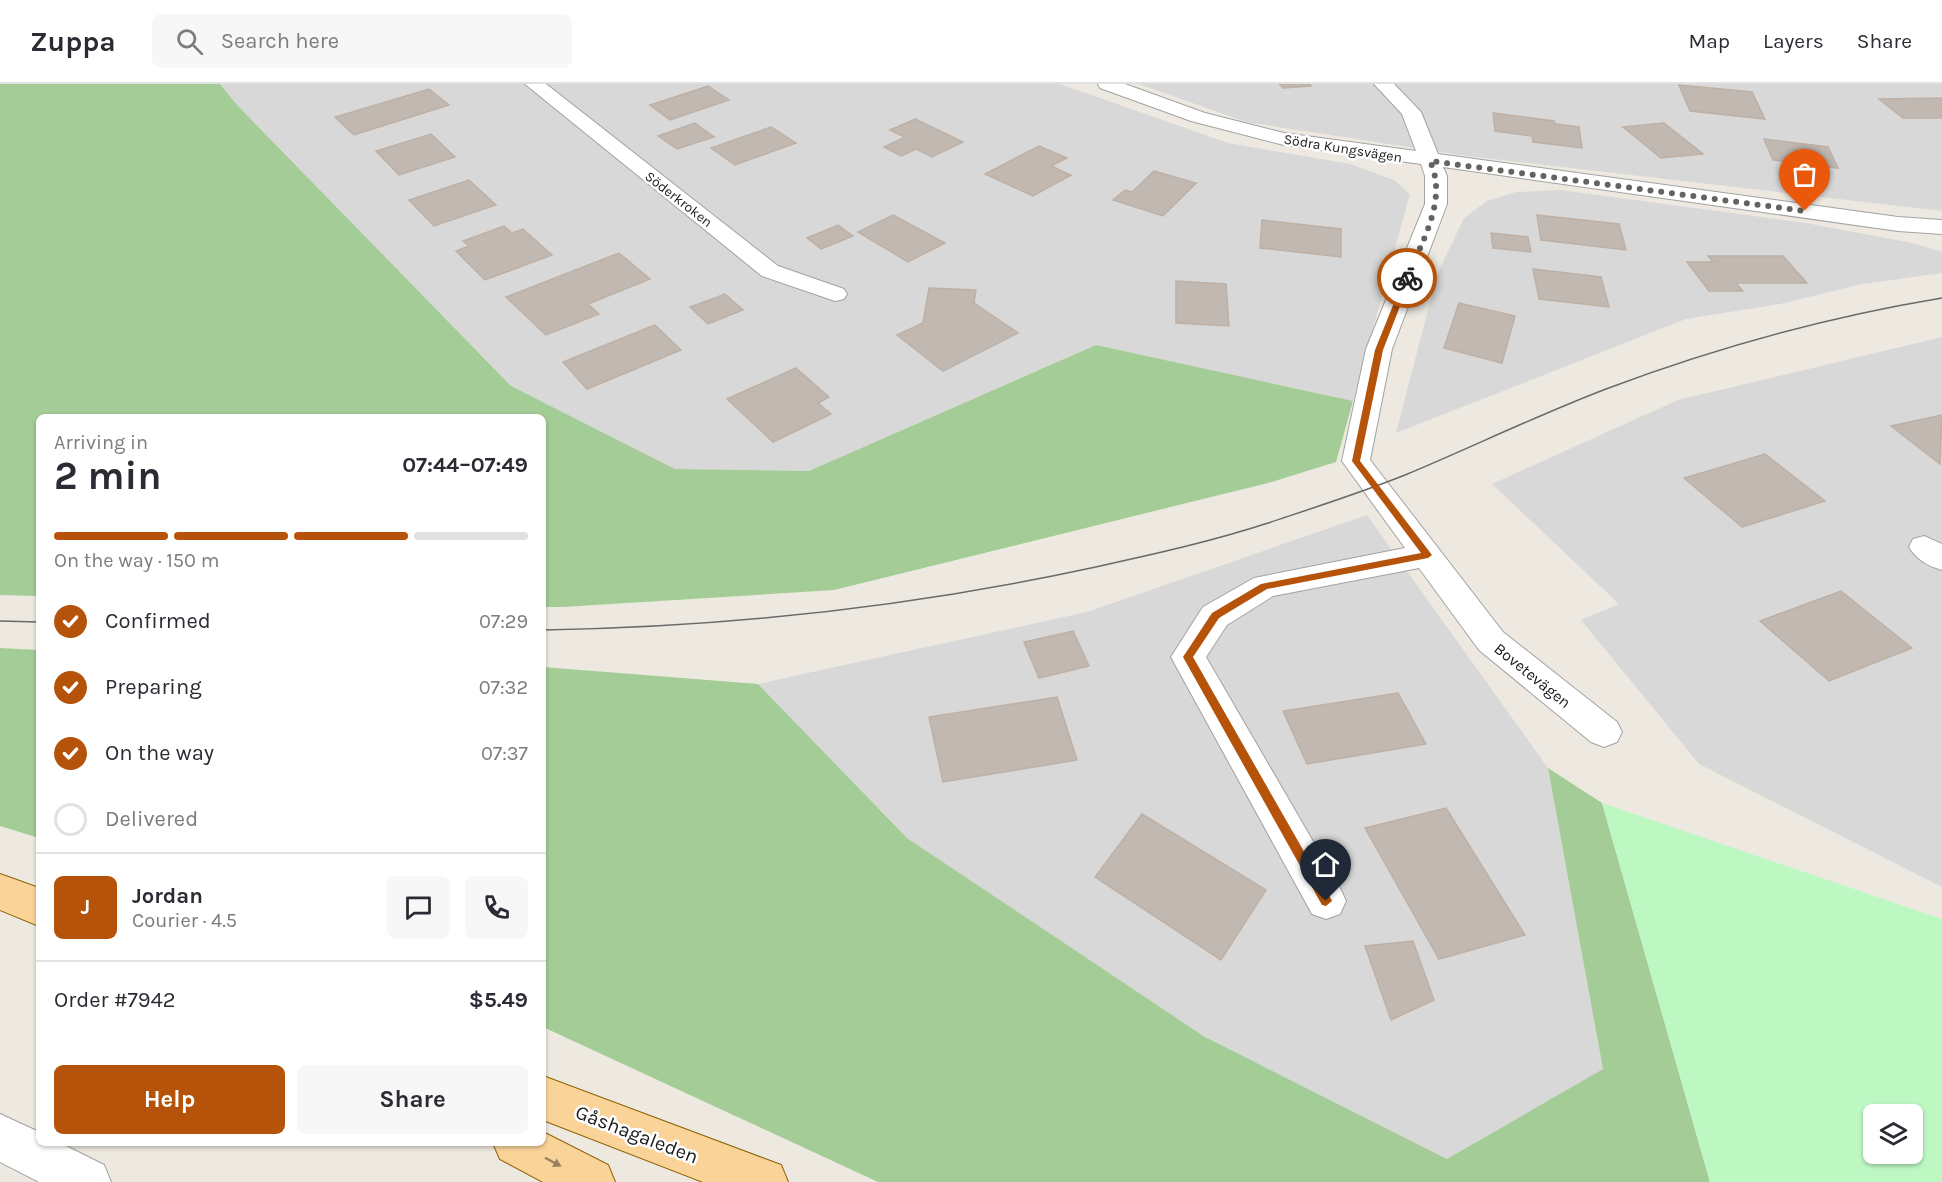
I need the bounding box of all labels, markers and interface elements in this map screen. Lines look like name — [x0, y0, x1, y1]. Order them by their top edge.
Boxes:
search box — [152, 14, 572, 68]
text: Zuppa — [30, 25, 116, 58]
icon: search — [173, 25, 206, 58]
text: Search here — [221, 28, 339, 54]
text: Map — [1688, 29, 1730, 53]
text: Layers — [1763, 29, 1824, 53]
text: Share — [1857, 29, 1912, 53]
street label: Södra Kungsvägen — [1283, 131, 1403, 166]
pin — [1779, 149, 1830, 211]
icon: bag — [1788, 158, 1821, 191]
street label: Söderkroken — [642, 168, 716, 231]
courier — [1377, 248, 1437, 308]
icon: bike — [1391, 262, 1424, 295]
text: Arriving in — [54, 431, 148, 454]
text: 07:44–07:49 — [402, 452, 528, 478]
text: 2 min — [54, 453, 162, 499]
text: On the way · 150 m — [54, 549, 219, 572]
icon: check — [54, 605, 87, 638]
text: Confirmed — [105, 608, 211, 634]
text: 07:29 — [479, 610, 528, 633]
street label: Bovetevägen — [1491, 639, 1575, 712]
icon: check — [54, 671, 87, 704]
text: Preparing — [105, 674, 202, 700]
text: 07:32 — [479, 676, 528, 699]
icon: check — [54, 737, 87, 770]
text: On the way — [105, 740, 214, 766]
text: 07:37 — [481, 742, 528, 765]
text: Delivered — [105, 806, 198, 832]
pin — [1300, 839, 1351, 901]
icon: home — [1309, 848, 1342, 881]
button: chat — [387, 876, 450, 939]
button: phone — [465, 876, 528, 939]
text: Jordan — [132, 883, 203, 909]
text: J — [81, 894, 90, 920]
text: Courier · 4.5 — [132, 909, 237, 932]
text: Order #7942 — [54, 987, 176, 1013]
text: $5.49 — [469, 987, 528, 1013]
button: Help — [54, 1065, 285, 1134]
button: Share — [297, 1065, 528, 1134]
street label: Gåshagaleden — [572, 1100, 702, 1168]
map controls — [1863, 1104, 1923, 1164]
button: layers — [1863, 1104, 1923, 1164]
one-way arrow — [545, 1158, 562, 1167]

